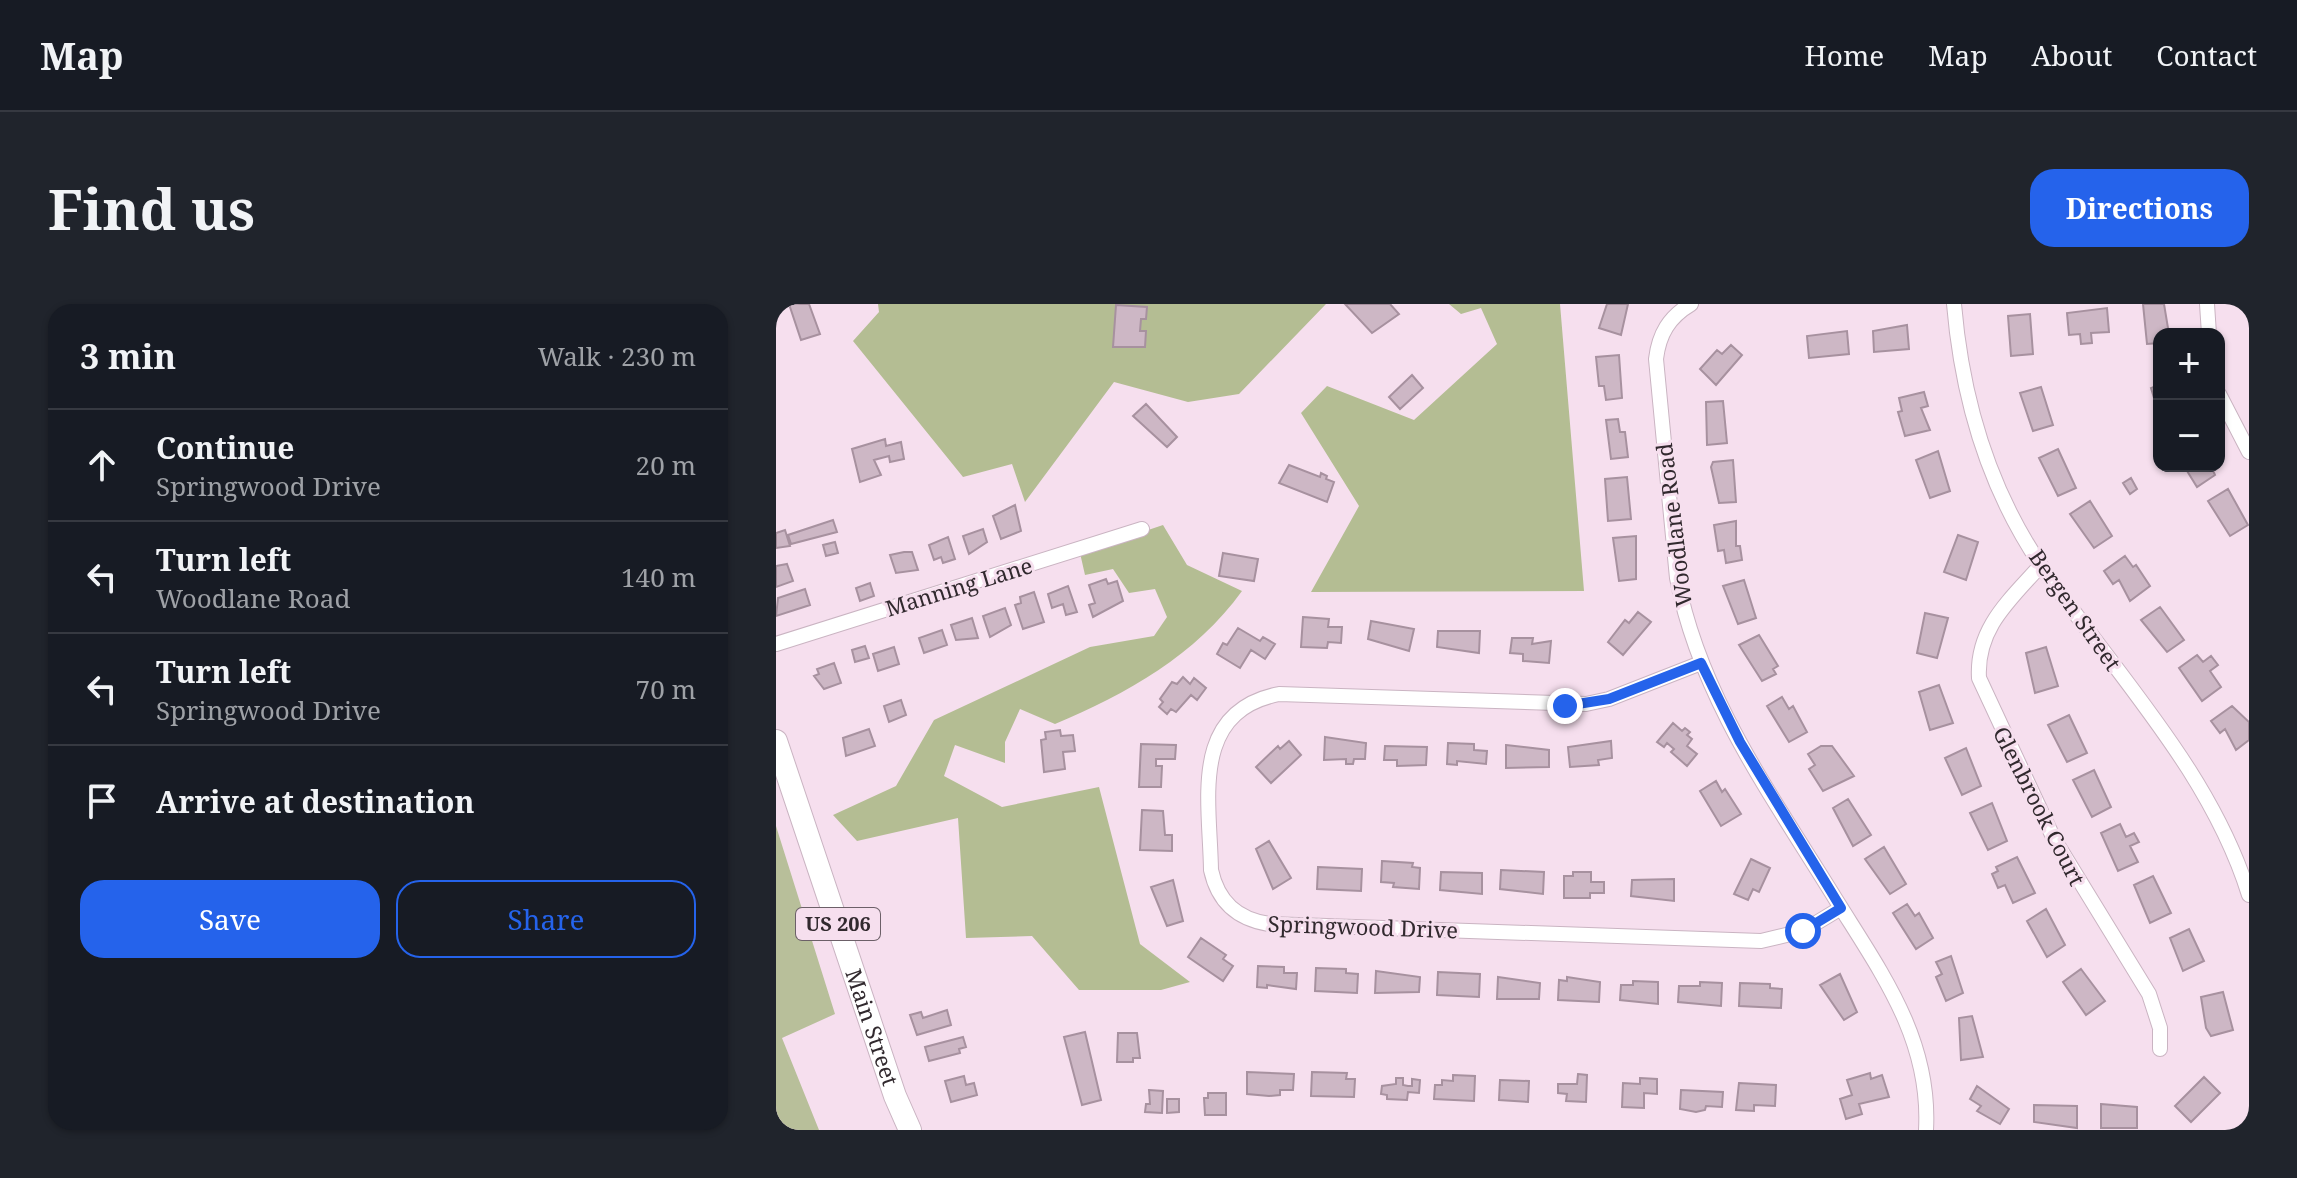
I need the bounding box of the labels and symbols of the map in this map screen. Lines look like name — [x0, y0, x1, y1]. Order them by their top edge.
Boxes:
street label: Woodlane Road — [1648, 441, 1698, 609]
street label: Bergen Street — [2023, 543, 2129, 676]
street label: Manning Lane — [882, 549, 1036, 623]
route end — [1547, 688, 1583, 724]
street label: Glenbrook Court — [1987, 721, 2093, 890]
road number: US 206 — [796, 908, 880, 940]
street label: Springwood Drive — [1267, 908, 1459, 944]
route start — [1785, 913, 1821, 949]
street label: Main Street — [839, 965, 907, 1090]

